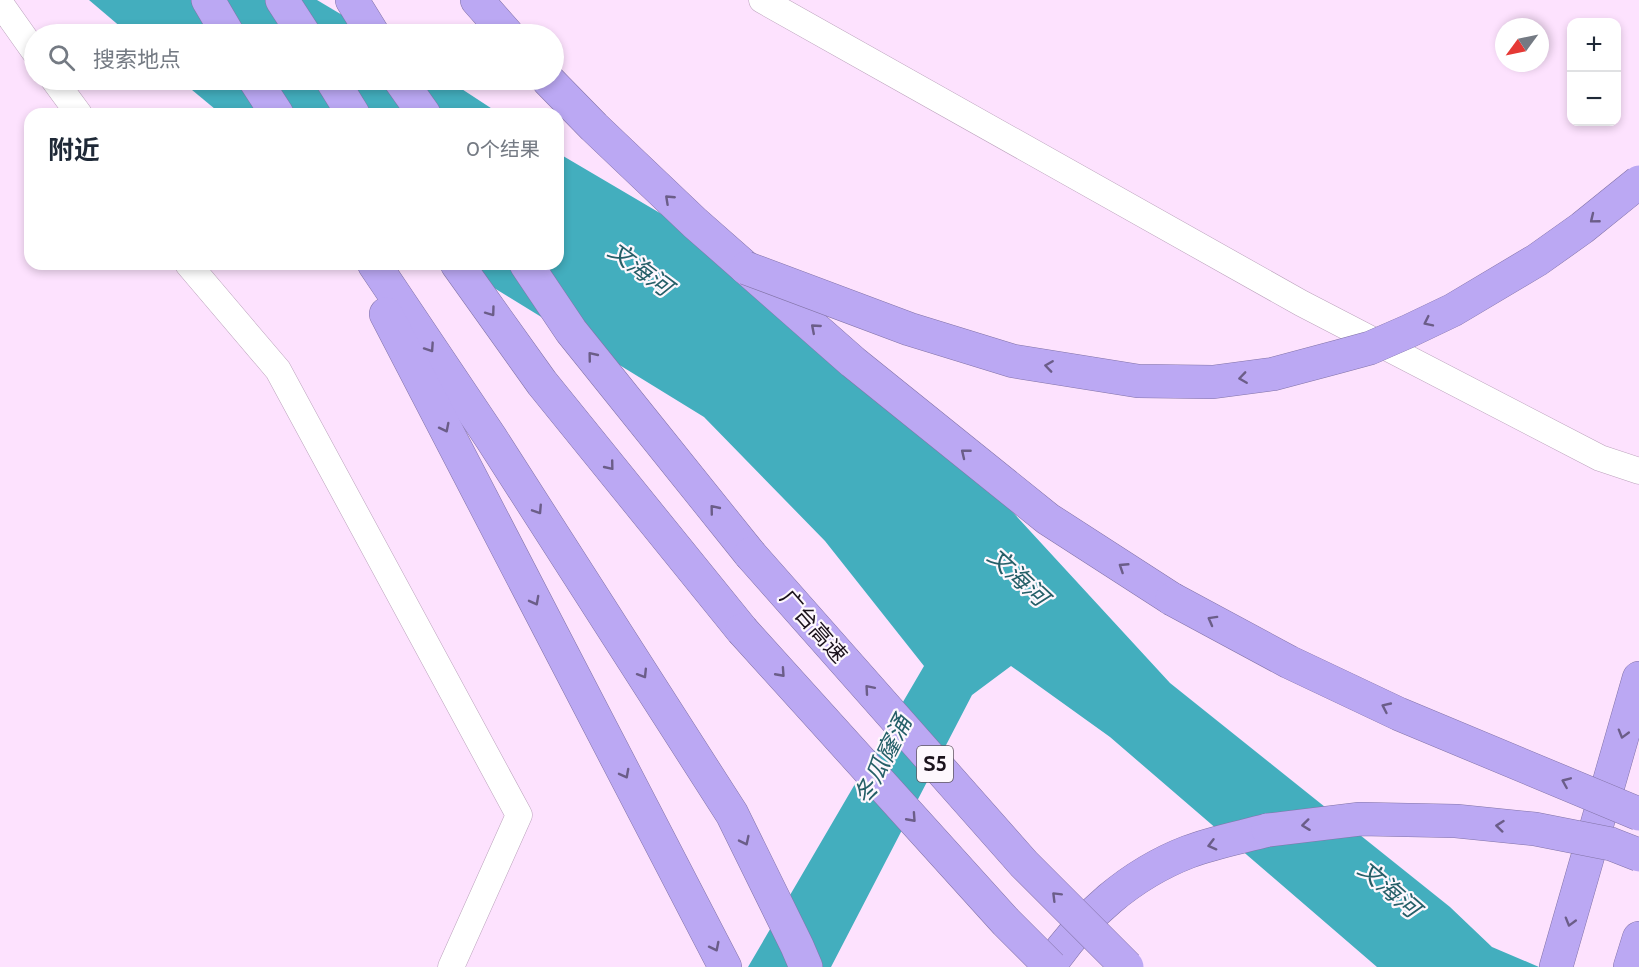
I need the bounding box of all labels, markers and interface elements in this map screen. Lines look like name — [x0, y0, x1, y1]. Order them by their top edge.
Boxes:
north arrow — [1495, 18, 1549, 72]
map controls — [1567, 18, 1621, 126]
button: + — [1567, 18, 1621, 72]
search box — [24, 24, 564, 90]
icon: search — [45, 41, 78, 74]
text: 搜索地点 — [93, 46, 181, 73]
button: − — [1567, 72, 1621, 126]
text: 附近 — [48, 134, 100, 166]
text: 0个结果 — [466, 137, 540, 161]
one-way arrow — [666, 195, 677, 206]
one-way arrow — [1589, 212, 1600, 223]
water label: 文海河 — [603, 235, 681, 304]
one-way arrow — [484, 305, 495, 316]
one-way arrow — [1424, 315, 1435, 326]
one-way arrow — [811, 324, 822, 335]
one-way arrow — [423, 341, 434, 352]
one-way arrow — [588, 352, 599, 363]
one-way arrow — [1045, 360, 1054, 373]
one-way arrow — [1238, 372, 1247, 384]
one-way arrow — [438, 422, 449, 432]
one-way arrow — [960, 449, 971, 460]
one-way arrow — [602, 460, 613, 471]
one-way arrow — [531, 503, 542, 514]
one-way arrow — [710, 504, 721, 515]
water label: 文海河 — [982, 541, 1057, 615]
one-way arrow — [1118, 563, 1129, 574]
street label: 广台高速 — [775, 584, 853, 668]
one-way arrow — [527, 595, 539, 606]
one-way arrow — [1207, 616, 1218, 627]
one-way arrow — [774, 666, 785, 677]
one-way arrow — [636, 668, 648, 678]
one-way arrow — [865, 685, 876, 696]
one-way arrow — [1381, 703, 1392, 715]
water label: 冬瓜窿涌 — [848, 708, 919, 809]
one-way arrow — [1618, 728, 1630, 739]
road number: S5 — [917, 746, 953, 782]
one-way arrow — [618, 768, 629, 778]
one-way arrow — [1561, 777, 1572, 789]
one-way arrow — [905, 811, 916, 821]
one-way arrow — [1301, 819, 1310, 831]
one-way arrow — [1495, 820, 1505, 833]
one-way arrow — [738, 834, 749, 845]
one-way arrow — [1207, 838, 1217, 851]
water label: 文海河 — [1353, 854, 1429, 926]
one-way arrow — [1052, 892, 1063, 903]
one-way arrow — [1565, 916, 1577, 927]
one-way arrow — [708, 940, 720, 951]

